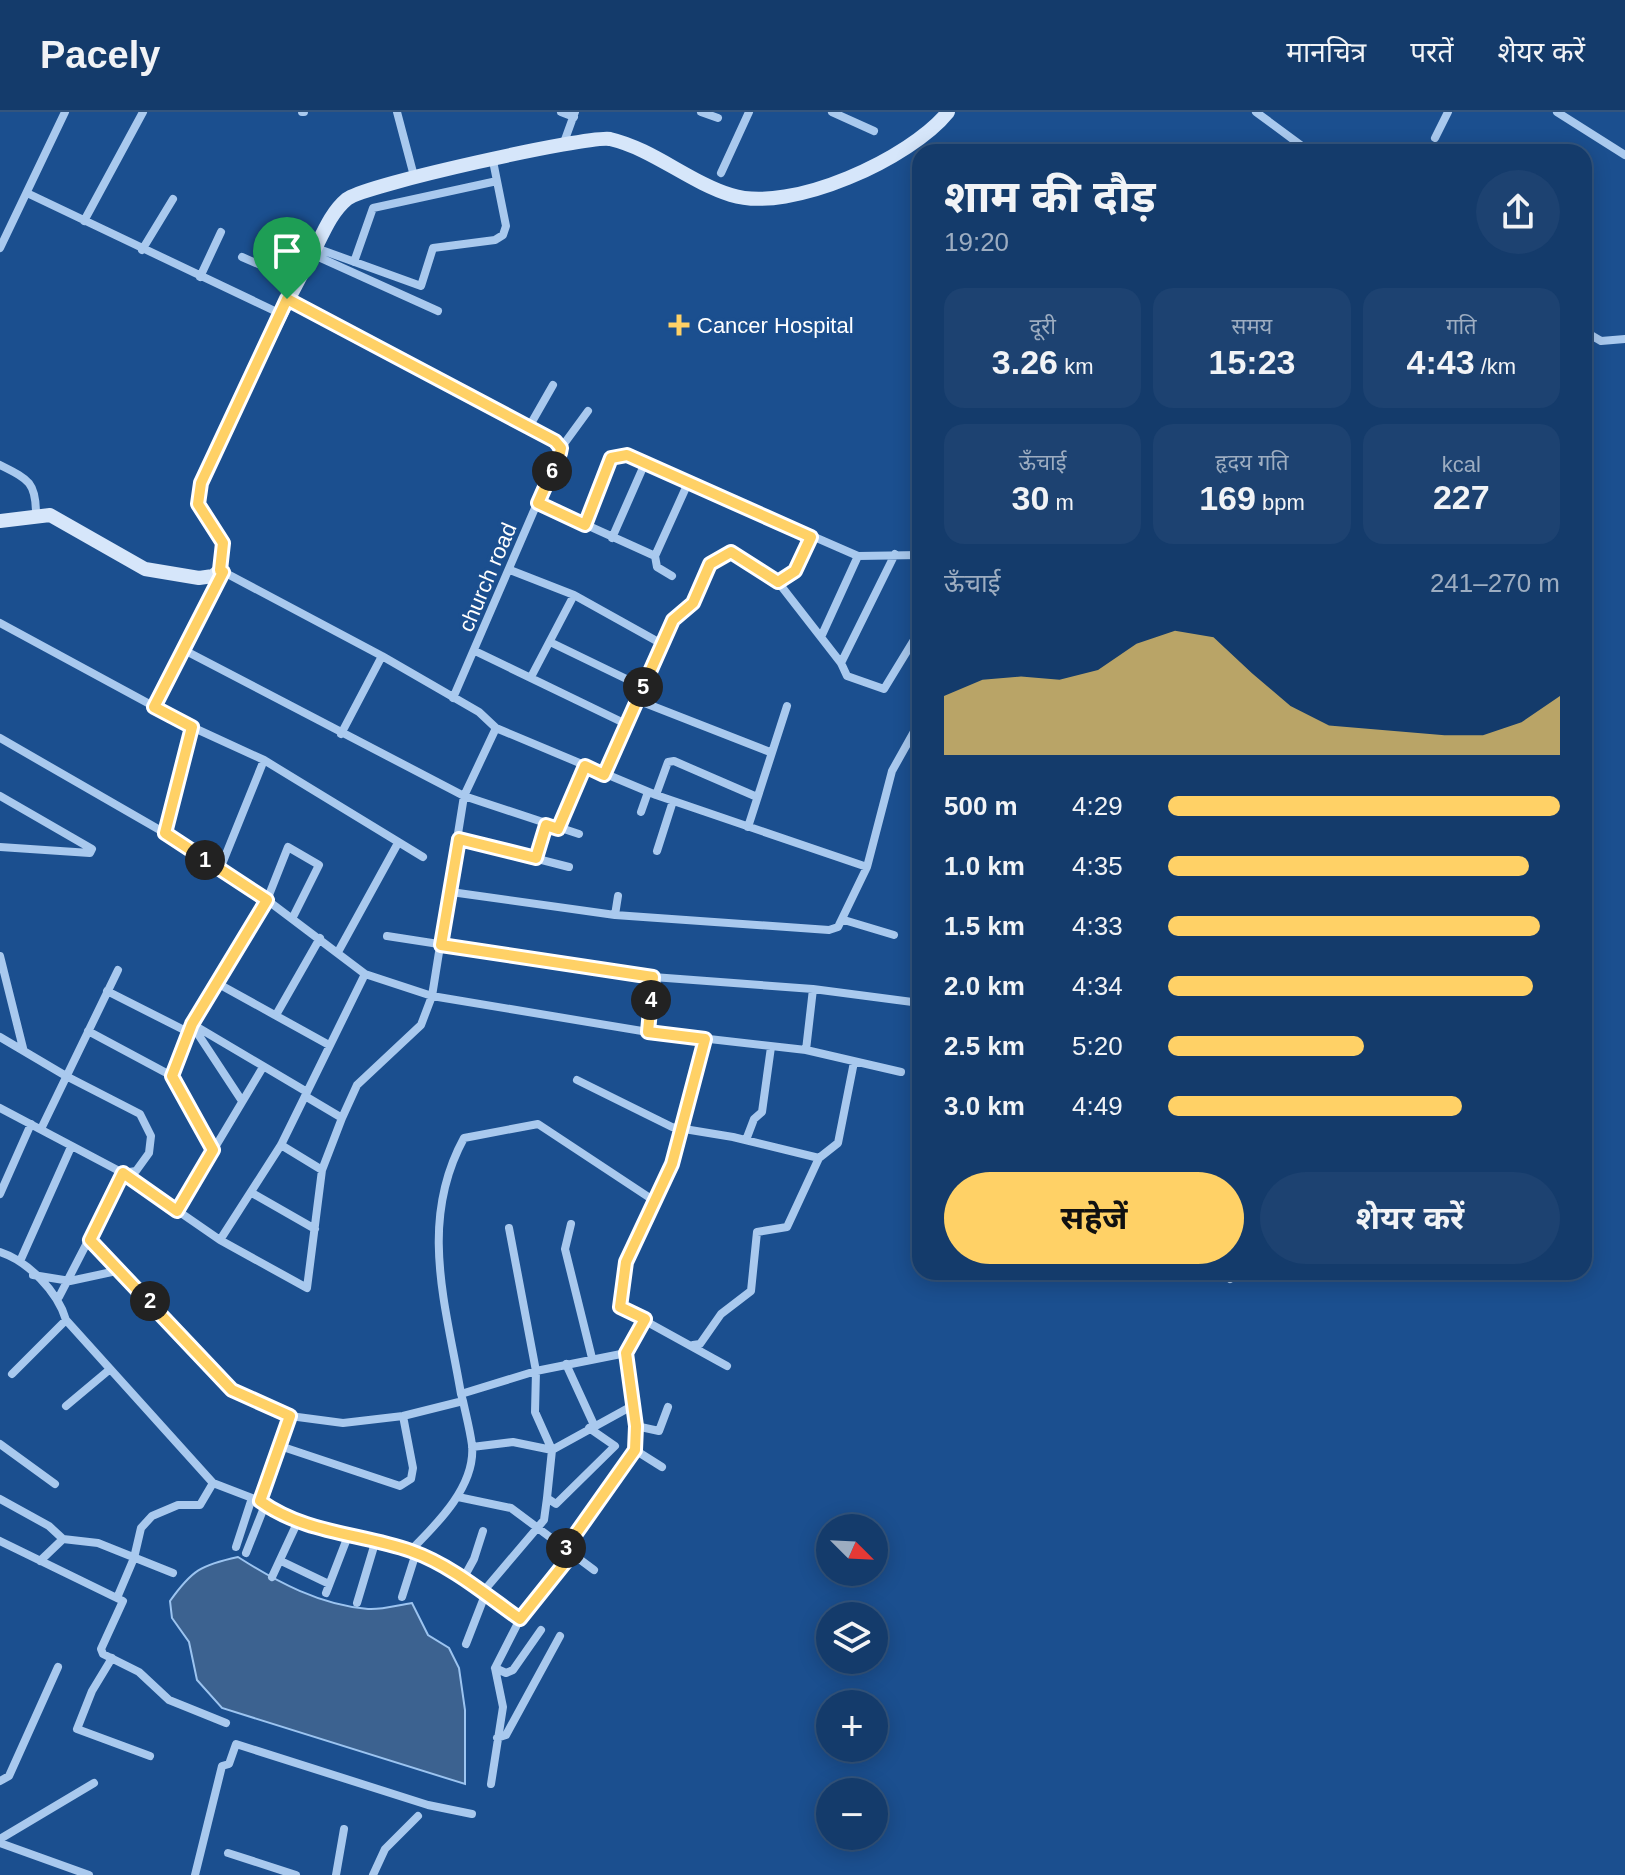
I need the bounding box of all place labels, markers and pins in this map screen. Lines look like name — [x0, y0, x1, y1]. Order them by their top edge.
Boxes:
pin — [253, 217, 321, 299]
place label: Cancer Hospital — [697, 313, 854, 338]
marker: Cancer Hospital — [668, 314, 690, 336]
pin: 6 — [532, 451, 572, 491]
pin: 5 — [623, 667, 663, 707]
pin: 1 — [185, 840, 225, 880]
pin: 4 — [631, 980, 671, 1020]
pin: 2 — [130, 1281, 170, 1321]
pin: 3 — [546, 1528, 586, 1568]

